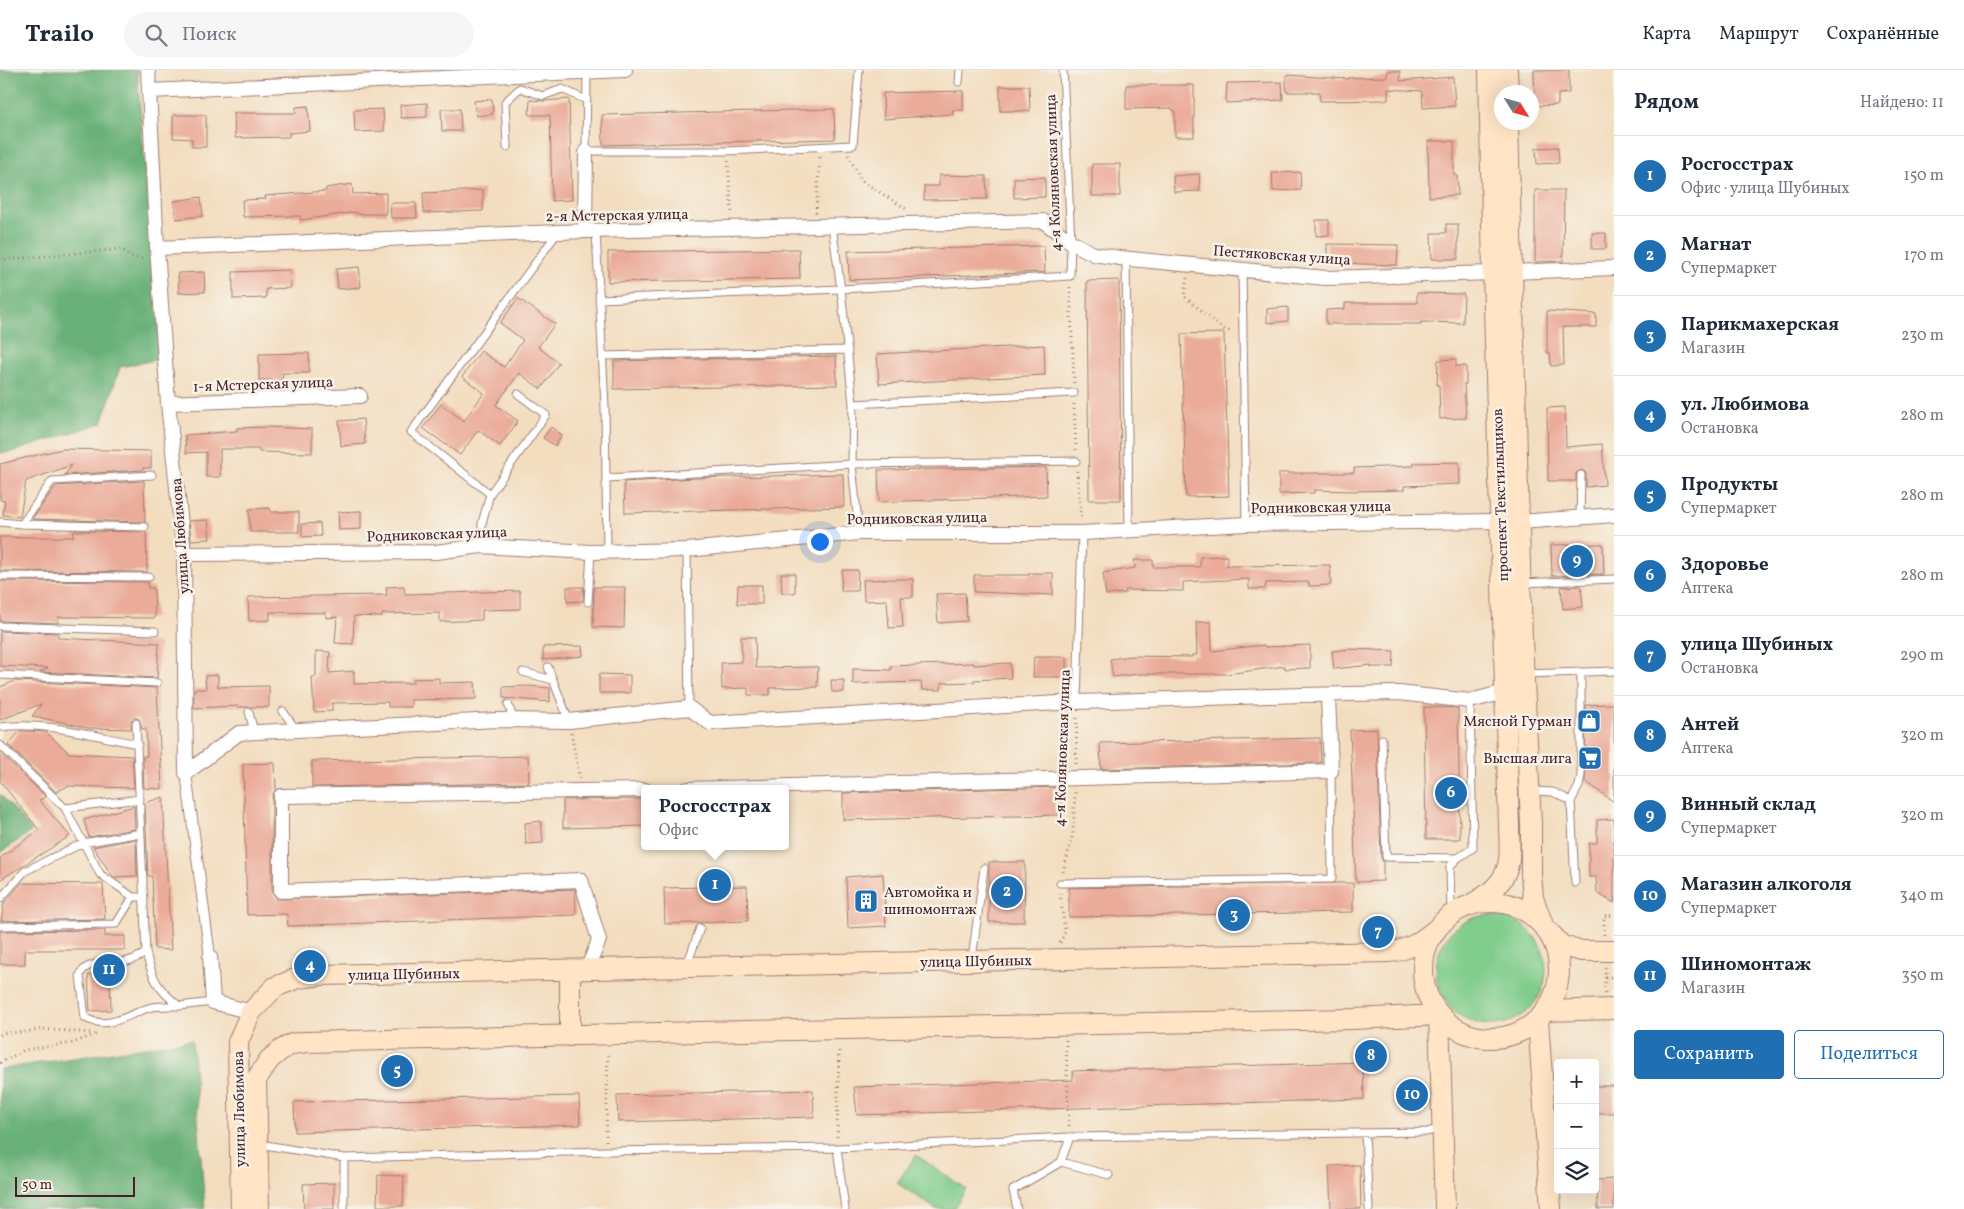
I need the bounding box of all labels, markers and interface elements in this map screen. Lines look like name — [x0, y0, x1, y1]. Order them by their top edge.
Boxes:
search box — [124, 12, 474, 57]
text: Trailo — [25, 18, 94, 52]
icon: search — [142, 21, 170, 49]
text: Поиск — [182, 22, 236, 48]
text: Карта — [1642, 22, 1691, 47]
text: Маршрут — [1719, 22, 1799, 47]
text: Сохранённые — [1827, 22, 1939, 47]
north arrow — [1494, 85, 1539, 130]
text: Рядом — [1634, 88, 1699, 117]
text: Найдено: 11 — [1860, 92, 1944, 114]
street label: 4-я Коляновская улица — [1041, 94, 1068, 252]
text: Росгосстрах — [1681, 152, 1793, 178]
text: 1 — [1647, 165, 1653, 187]
text: 150 m — [1903, 165, 1944, 187]
text: Офис · улица Шубиных — [1681, 178, 1850, 200]
street label: 2-я Мстерская улица — [545, 205, 689, 228]
text: Магнат — [1681, 232, 1751, 258]
street label: Пестяковская улица — [1212, 241, 1351, 272]
text: 2 — [1646, 245, 1654, 267]
text: 170 m — [1904, 245, 1944, 267]
text: Супермаркет — [1681, 258, 1777, 280]
text: Парикмахерская — [1681, 312, 1839, 338]
text: 3 — [1646, 325, 1654, 347]
text: 230 m — [1901, 325, 1944, 347]
text: Магазин — [1681, 338, 1745, 360]
street label: 1-я Мстерская улица — [193, 373, 334, 398]
text: ул. Любимова — [1681, 392, 1809, 418]
text: 4 — [1645, 405, 1655, 427]
text: 280 m — [1900, 405, 1944, 427]
street label: проспект Текстильщиков — [1488, 408, 1515, 582]
text: Остановка — [1681, 418, 1759, 440]
text: Продукты — [1681, 472, 1778, 498]
street label: улица Любимова — [167, 477, 196, 595]
text: 5 — [1646, 485, 1654, 507]
text: 280 m — [1900, 485, 1944, 507]
street label: Родниковская улица — [1250, 497, 1392, 520]
text: Супермаркет — [1681, 498, 1777, 520]
street label: Родниковская улица — [846, 508, 988, 531]
street label: Родниковская улица — [366, 523, 508, 548]
your location — [807, 529, 833, 555]
pin: 9 — [1561, 542, 1593, 580]
text: Здоровье — [1681, 552, 1769, 578]
text: 6 — [1646, 565, 1654, 587]
text: 280 m — [1900, 565, 1944, 587]
text: Аптека — [1681, 578, 1734, 600]
text: улица Шубиных — [1681, 632, 1833, 658]
text: 7 — [1646, 645, 1654, 667]
text: 290 m — [1900, 645, 1944, 667]
text: Остановка — [1681, 658, 1759, 680]
street label: 4-я Коляновская улица — [1050, 669, 1077, 827]
shop icon: Мясной Гурман — [1576, 708, 1602, 734]
place label: Мясной Гурман — [1463, 712, 1572, 733]
text: Антей — [1681, 712, 1739, 738]
text: 8 — [1646, 725, 1654, 747]
text: 320 m — [1900, 725, 1944, 747]
text: Аптека — [1681, 738, 1734, 760]
supermarket icon: Высшая лига — [1577, 745, 1603, 771]
place label: Высшая лига — [1483, 749, 1572, 770]
pin: 6 — [1435, 774, 1467, 812]
popup — [641, 785, 789, 850]
text: Винный склад — [1681, 792, 1816, 818]
text: Росгосстрах — [659, 794, 771, 820]
text: 9 — [1646, 805, 1654, 827]
text: 320 m — [1900, 805, 1944, 827]
text: Супермаркет — [1681, 818, 1777, 840]
text: Офис — [659, 820, 699, 842]
pin: 1 — [699, 866, 731, 904]
text: Магазин алкоголя — [1681, 872, 1852, 898]
pin: 2 — [991, 873, 1023, 911]
place label: Автомойка и шиномонтаж — [884, 883, 977, 921]
text: 10 — [1642, 885, 1658, 907]
text: 340 m — [1900, 885, 1944, 907]
building icon: Автомойка и шиномонтаж — [853, 888, 879, 914]
pin: 3 — [1218, 896, 1250, 934]
text: Супермаркет — [1681, 898, 1777, 920]
pin: 7 — [1362, 913, 1394, 951]
pin: 4 — [294, 947, 326, 985]
pin: 11 — [93, 951, 125, 989]
street label: улица Шубиных — [920, 951, 1032, 974]
text: Шиномонтаж — [1681, 952, 1811, 978]
street label: улица Шубиных — [348, 964, 460, 987]
text: 11 — [1644, 965, 1656, 987]
text: 350 m — [1901, 965, 1944, 987]
text: Магазин — [1681, 978, 1745, 1000]
button: Сохранить — [1634, 1030, 1784, 1079]
button: Поделиться — [1794, 1030, 1944, 1079]
pin: 8 — [1355, 1037, 1387, 1075]
street label: улица Любимова — [229, 1050, 252, 1167]
pin: 5 — [381, 1052, 413, 1090]
map controls — [1554, 1059, 1599, 1194]
button: + — [1554, 1059, 1599, 1104]
pin: 10 — [1396, 1076, 1428, 1114]
button: − — [1554, 1104, 1599, 1149]
button: layers — [1554, 1149, 1599, 1194]
scale bar — [15, 1174, 135, 1197]
text: 50 m — [22, 1176, 52, 1195]

